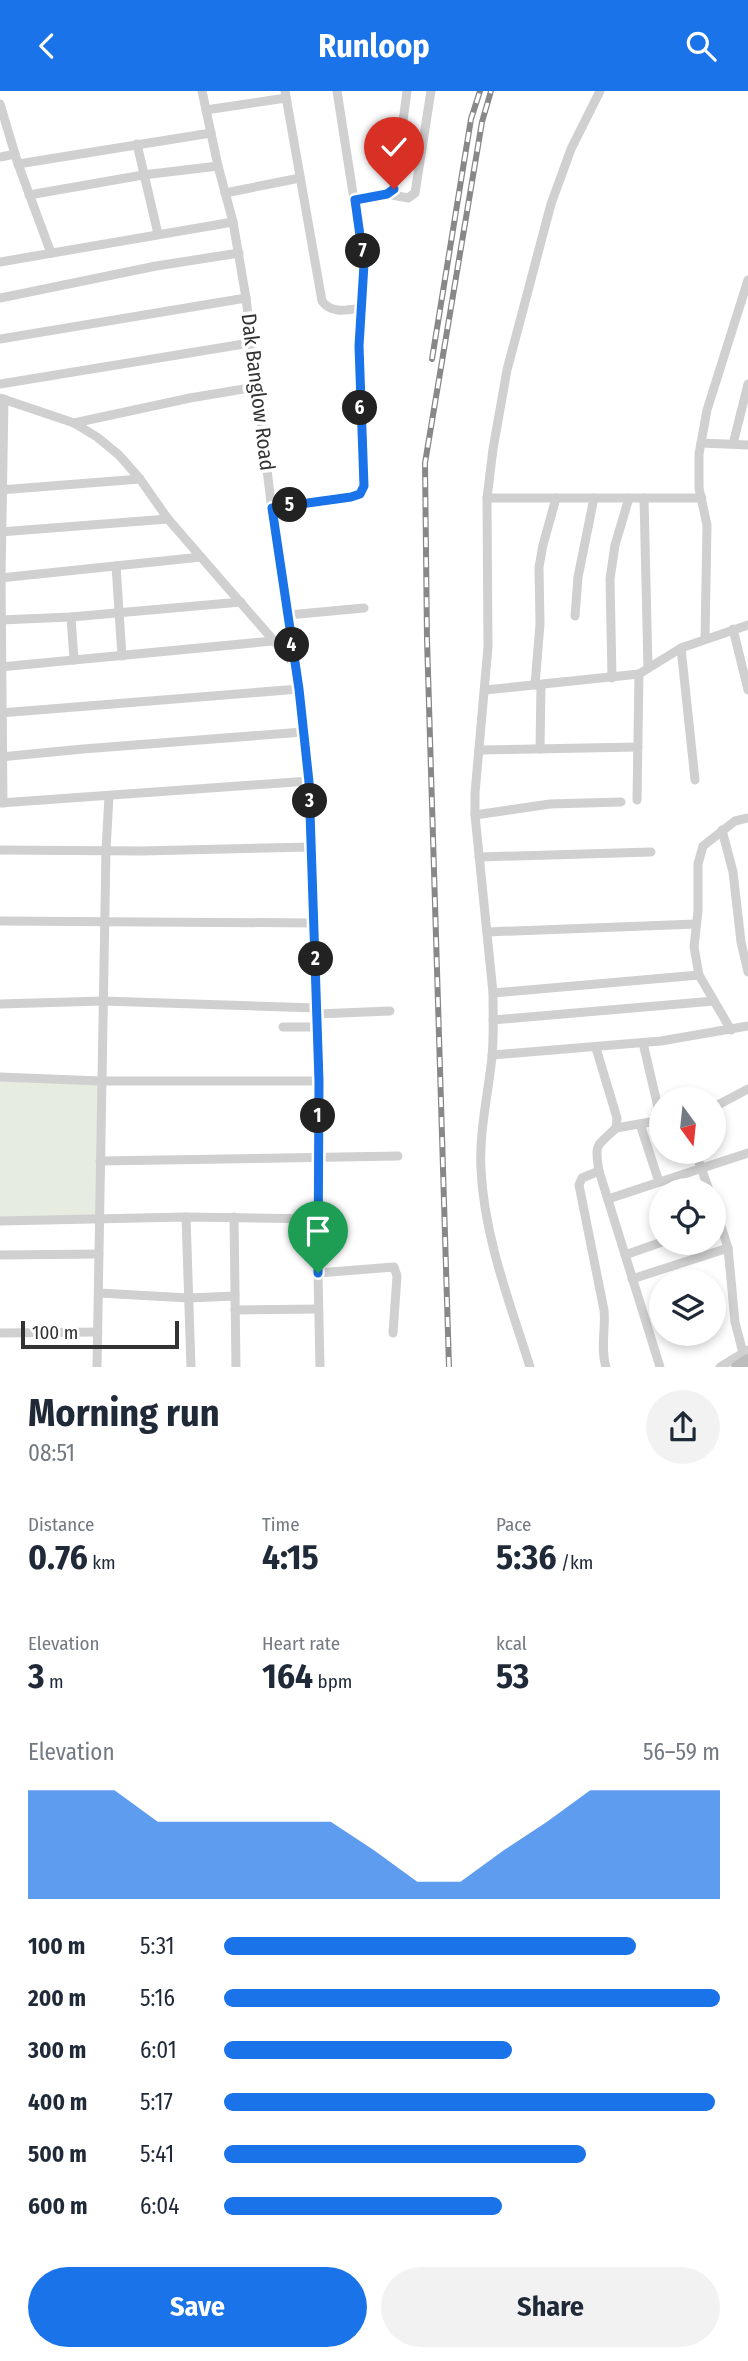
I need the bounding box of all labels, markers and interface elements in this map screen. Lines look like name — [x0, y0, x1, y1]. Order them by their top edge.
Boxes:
icon: back — [28, 27, 66, 65]
text: Runloop — [318, 27, 430, 65]
icon: search — [682, 27, 720, 65]
pin — [364, 117, 424, 189]
icon: check — [375, 128, 413, 166]
pin: 7 — [346, 233, 380, 269]
text: 7 — [358, 239, 367, 262]
street label: Dak Banglow Road — [235, 312, 281, 472]
pin: 6 — [342, 391, 378, 425]
text: 6 — [355, 396, 364, 419]
pin: 5 — [272, 487, 308, 523]
text: 5 — [285, 493, 294, 516]
pin: 4 — [274, 627, 310, 663]
text: 4 — [287, 633, 296, 656]
pin: 3 — [292, 783, 328, 819]
text: 3 — [305, 789, 314, 812]
pin: 2 — [298, 941, 334, 977]
text: 2 — [311, 947, 320, 970]
north arrow — [649, 1087, 726, 1164]
map controls — [649, 1087, 726, 1346]
pin: 1 — [300, 1098, 336, 1133]
text: 1 — [313, 1104, 322, 1127]
button: locate — [649, 1178, 726, 1255]
pin — [288, 1201, 348, 1273]
icon: arrive — [299, 1212, 337, 1250]
button: layers — [649, 1269, 726, 1346]
scale bar — [21, 1318, 178, 1350]
text: 100 m — [32, 1321, 78, 1344]
text: Morning run — [28, 1390, 220, 1436]
button: share — [646, 1390, 720, 1464]
text: 08:51 — [28, 1439, 75, 1467]
text: Distance — [28, 1513, 95, 1536]
text: Time — [262, 1513, 300, 1536]
text: Pace — [496, 1513, 531, 1536]
text: 0.76 — [28, 1536, 88, 1578]
text: 4:15 — [262, 1536, 319, 1578]
text: 5:36 — [496, 1536, 557, 1578]
text: km — [88, 1551, 116, 1574]
text: /km — [557, 1551, 593, 1574]
text: Elevation — [28, 1632, 100, 1655]
text: Heart rate — [262, 1632, 340, 1655]
text: kcal — [496, 1632, 527, 1655]
text: 3 — [28, 1655, 45, 1697]
text: 164 — [262, 1655, 313, 1697]
text: 53 — [496, 1655, 529, 1697]
text: m — [45, 1670, 64, 1693]
text: bpm — [313, 1670, 352, 1693]
text: Elevation — [28, 1738, 115, 1766]
text: 56–59 m — [643, 1738, 720, 1766]
text: 100 m — [28, 1932, 85, 1960]
text: 5:31 — [140, 1932, 174, 1960]
text: 200 m — [28, 1984, 86, 2012]
text: 5:16 — [140, 1984, 175, 2012]
text: 300 m — [28, 2036, 86, 2064]
text: 6:01 — [140, 2036, 177, 2064]
text: 400 m — [28, 2088, 87, 2116]
text: 5:17 — [140, 2088, 173, 2116]
text: 500 m — [28, 2140, 87, 2168]
text: 5:41 — [140, 2140, 174, 2168]
text: 600 m — [28, 2192, 87, 2220]
text: 6:04 — [140, 2192, 179, 2220]
button: Save — [28, 2267, 367, 2347]
button: Share — [381, 2267, 720, 2347]

